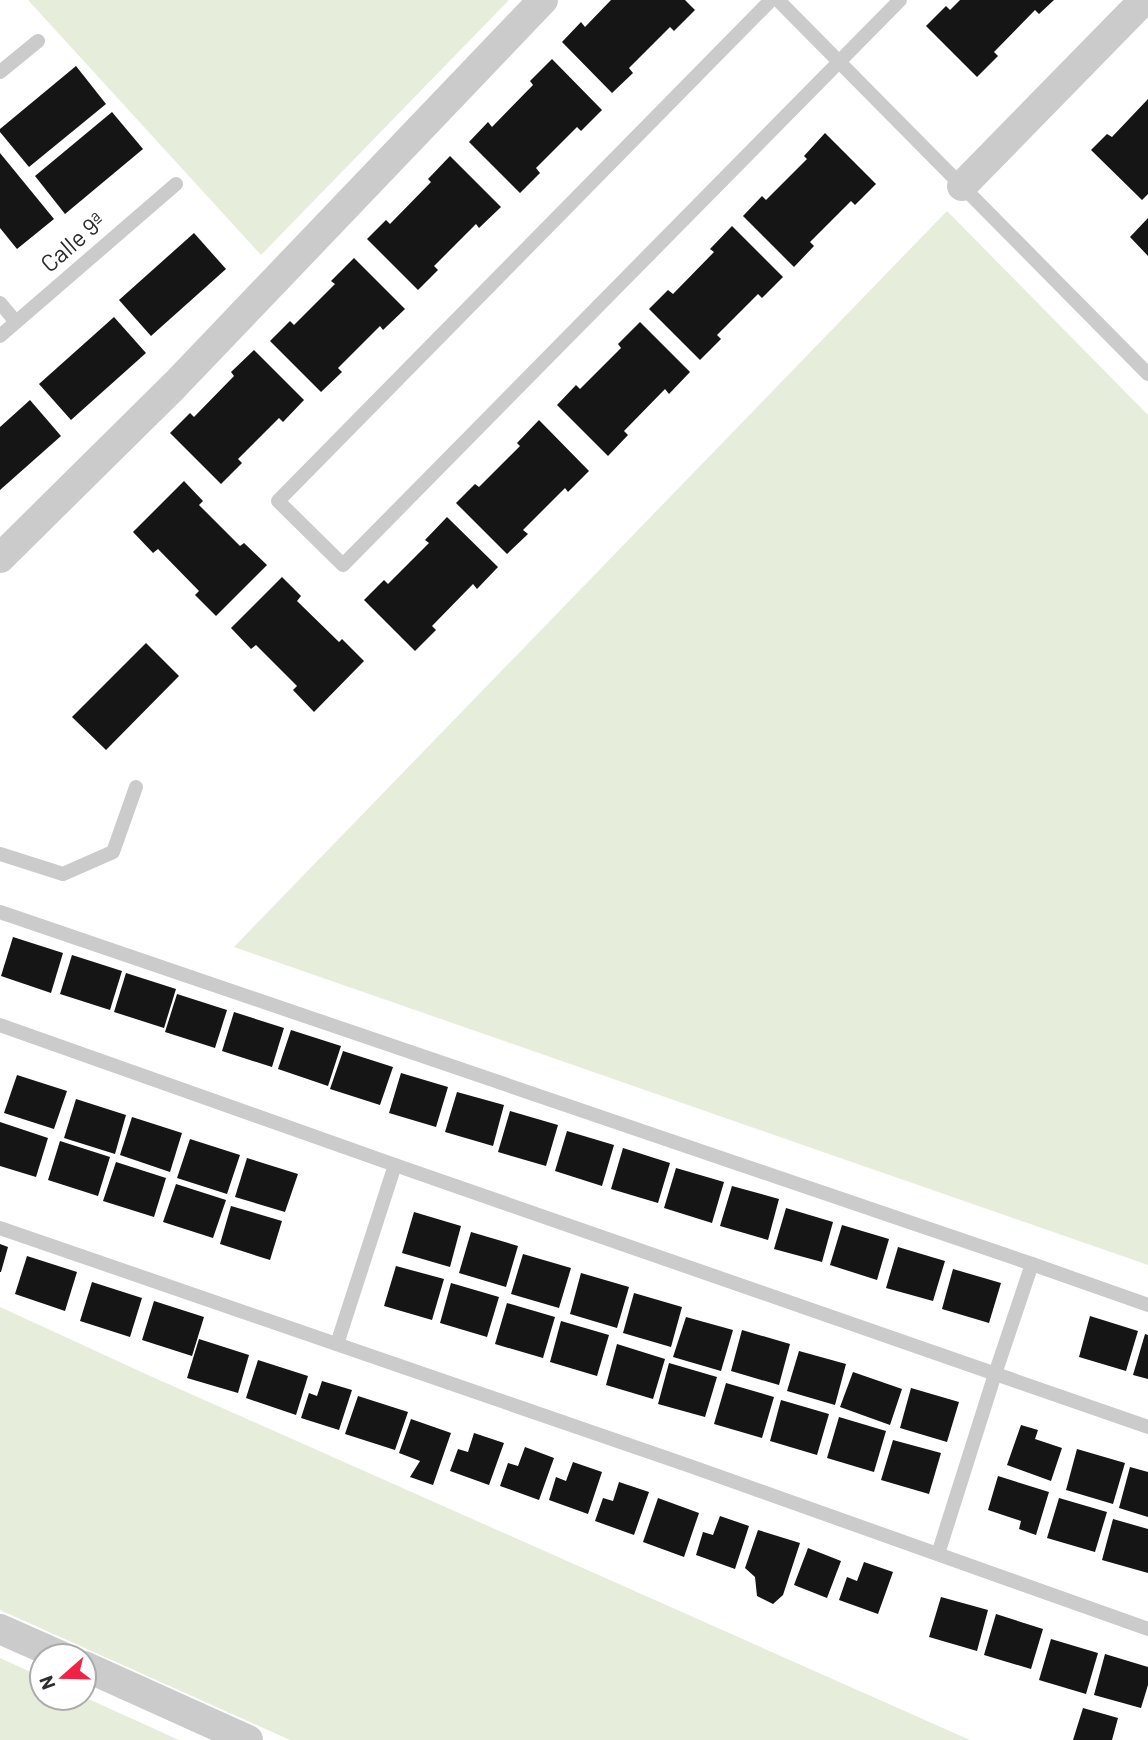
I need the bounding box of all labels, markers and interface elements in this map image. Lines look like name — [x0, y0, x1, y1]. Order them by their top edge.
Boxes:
street label: Calle 9ª — [34, 206, 110, 278]
north arrow — [28, 1642, 98, 1712]
text: N — [34, 1673, 60, 1693]

